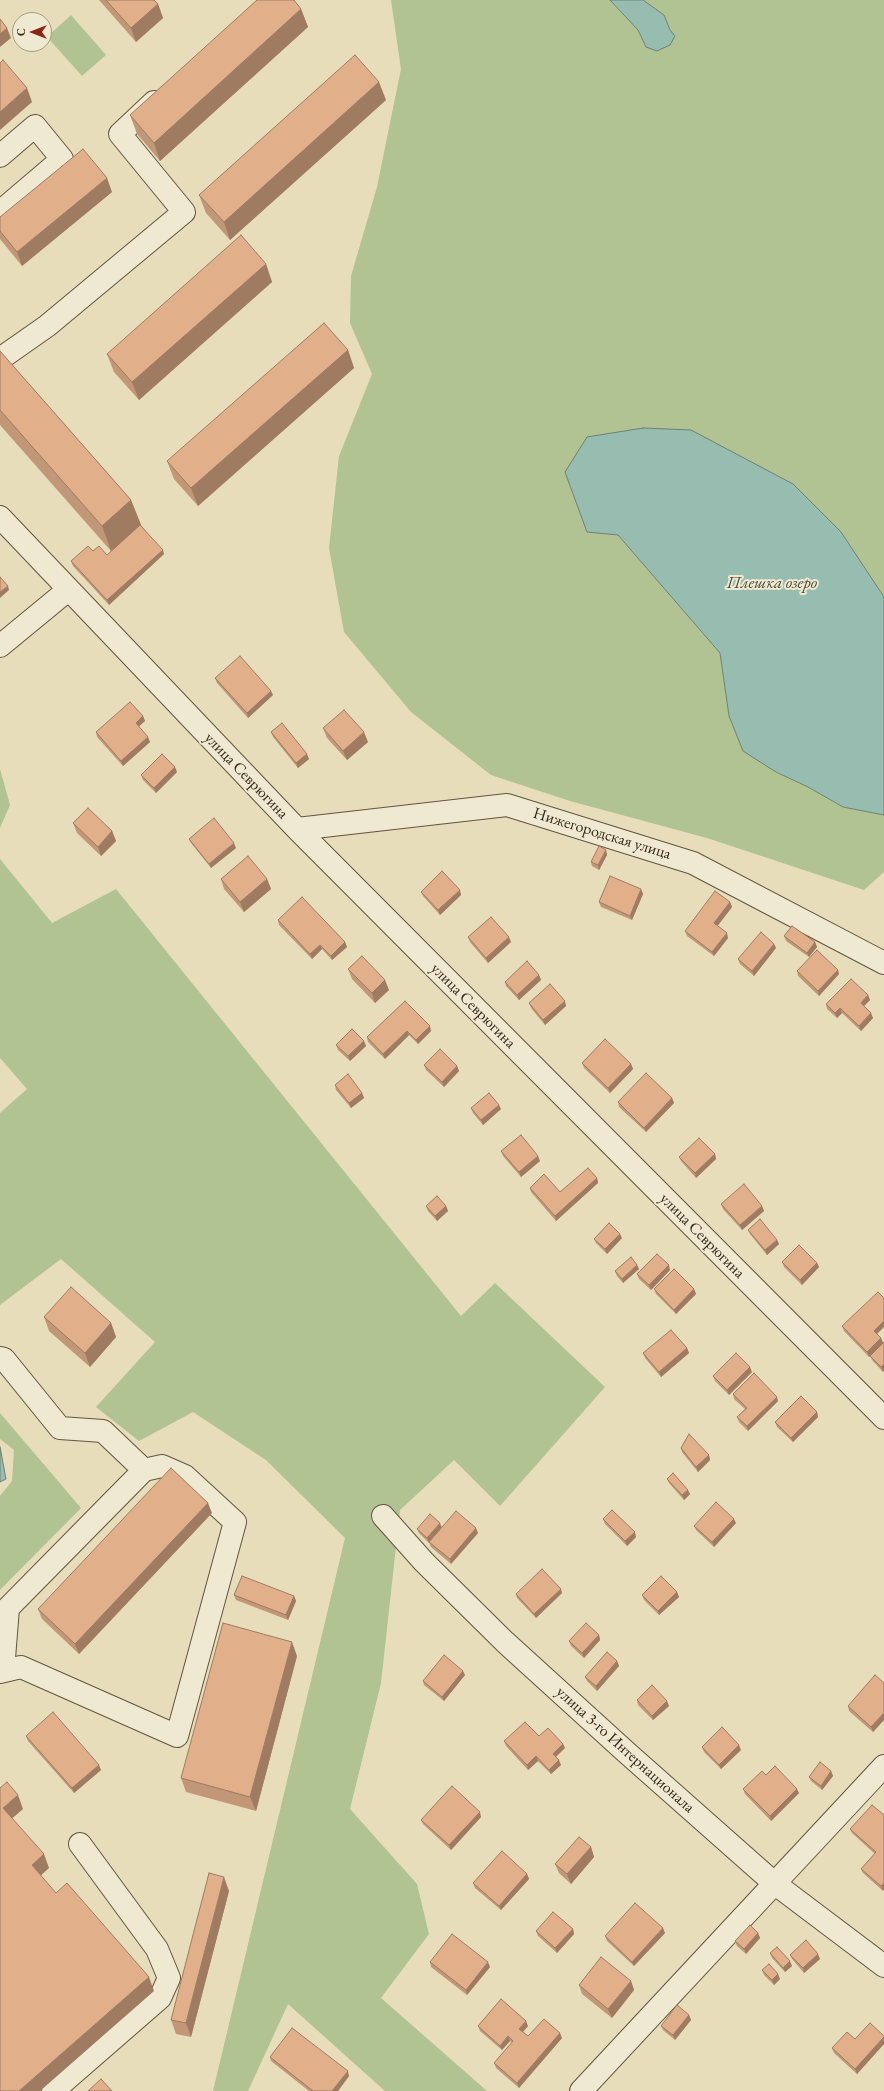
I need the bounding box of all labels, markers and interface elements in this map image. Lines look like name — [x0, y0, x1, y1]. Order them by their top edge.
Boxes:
north arrow — [12, 12, 52, 52]
text: С — [14, 28, 28, 36]
water label: Плешка озеро — [727, 573, 817, 593]
street label: улица Севрюгина — [200, 729, 292, 823]
street label: Нижегородская улица — [531, 804, 673, 864]
street label: улица Севрюгина — [426, 959, 520, 1053]
street label: улица Севрюгина — [655, 1189, 749, 1283]
street label: улица 3-го Интернационала — [552, 1683, 698, 1817]

